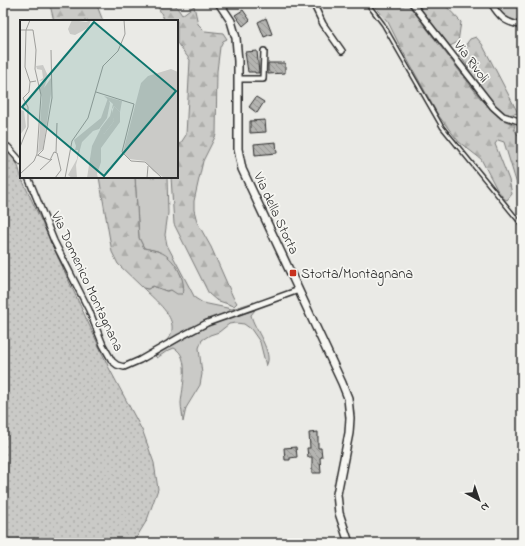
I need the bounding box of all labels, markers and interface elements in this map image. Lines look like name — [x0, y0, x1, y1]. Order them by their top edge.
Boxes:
inset map — [20, 20, 178, 178]
street label: Via Rivoli — [447, 36, 494, 87]
street label: Via della Storta — [247, 168, 304, 258]
street label: Via Domenico Montagnana — [44, 207, 128, 355]
place label: Storta/Montagnana — [301, 264, 413, 286]
marker: Storta/Montagnana — [288, 268, 298, 278]
north arrow — [459, 480, 499, 520]
text: N — [477, 498, 493, 515]

